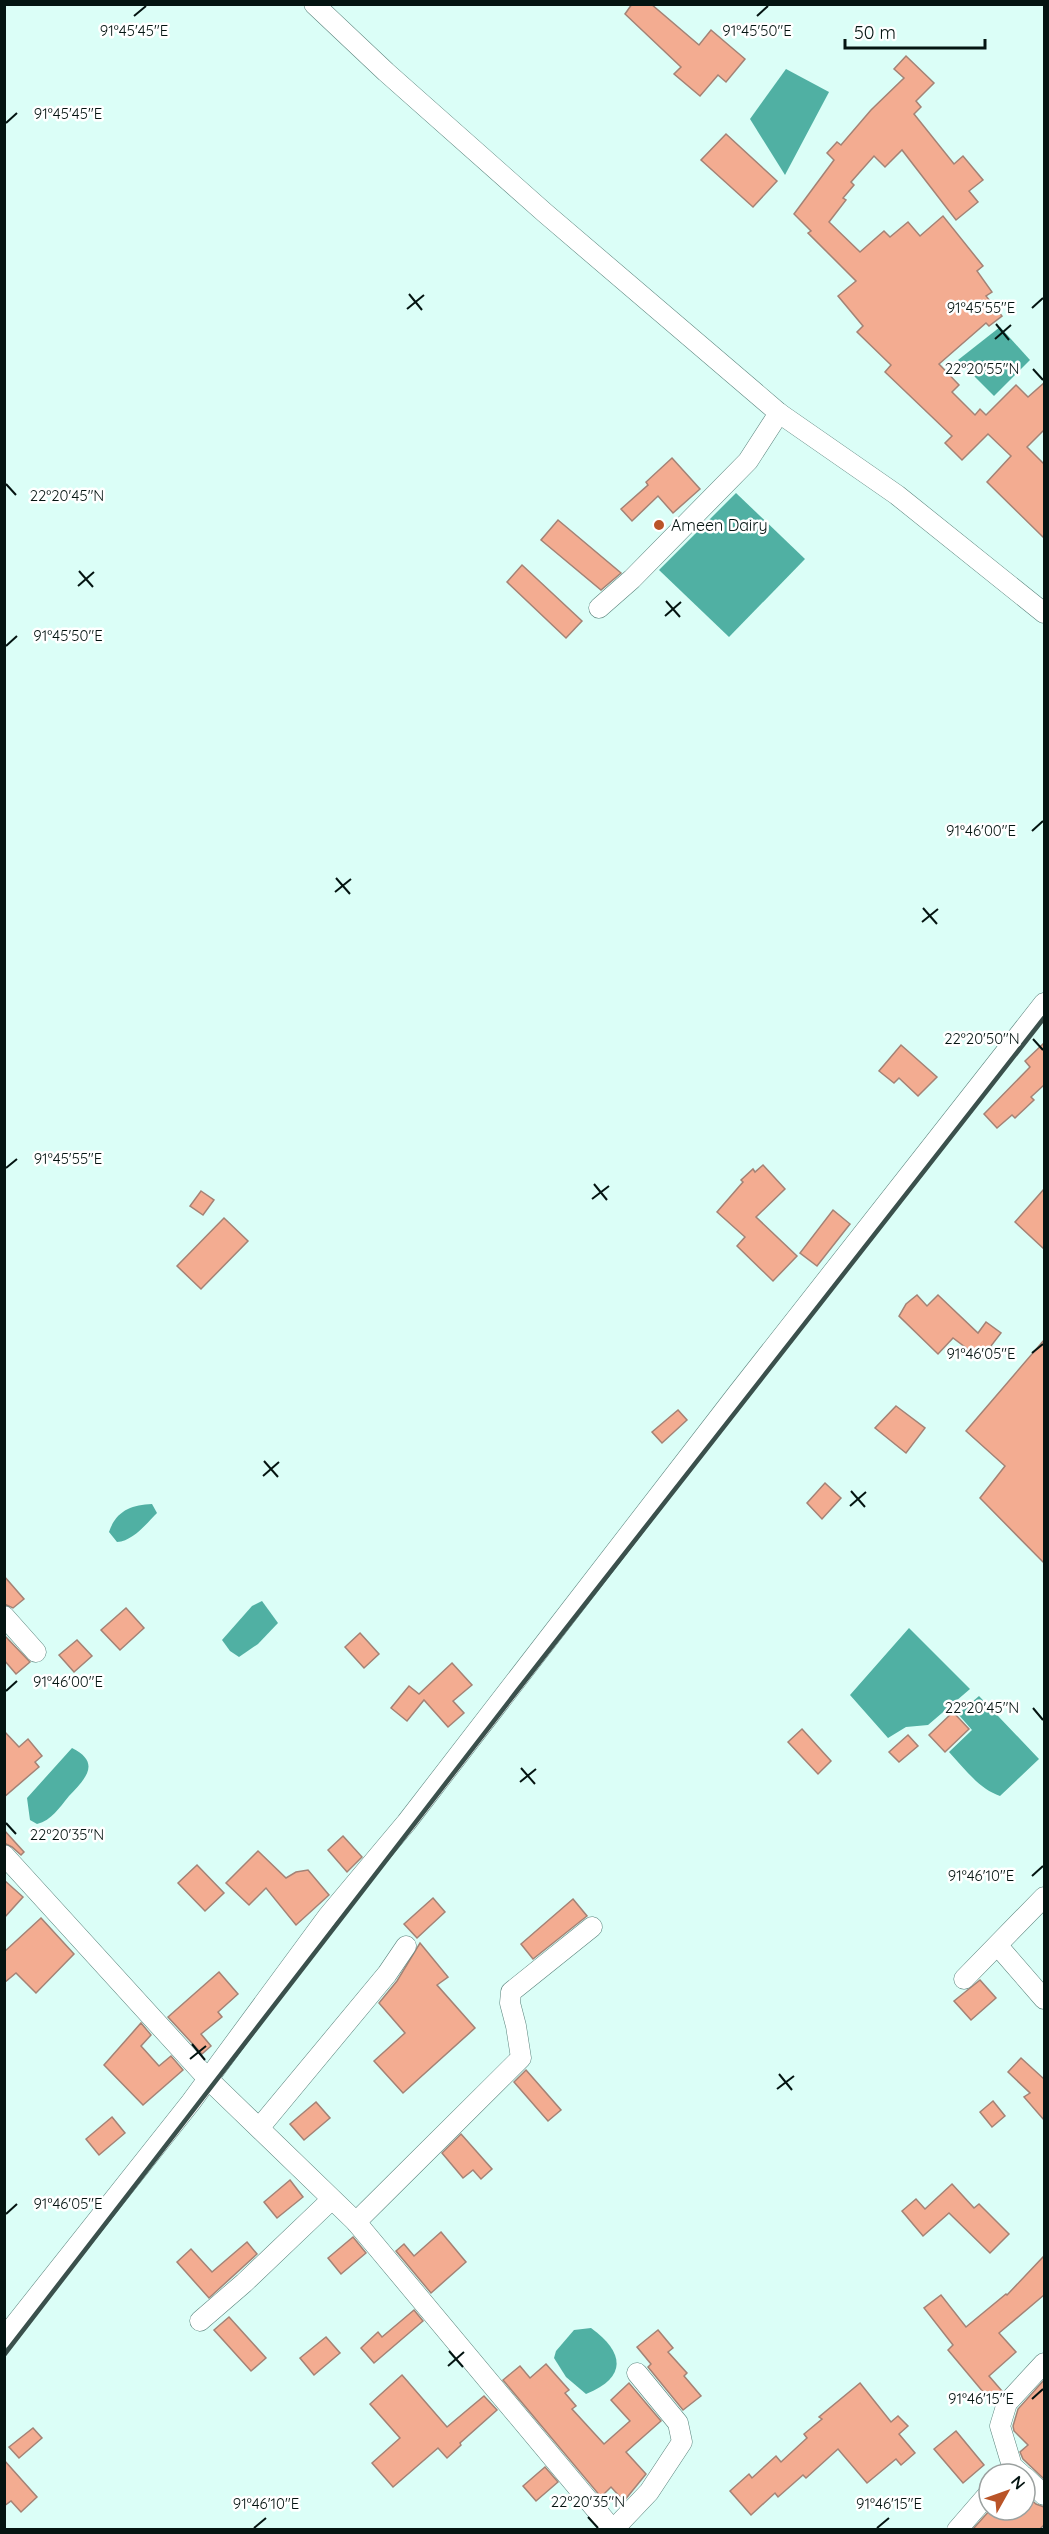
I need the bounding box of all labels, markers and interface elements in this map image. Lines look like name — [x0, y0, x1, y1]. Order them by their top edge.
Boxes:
scale bar — [845, 12, 984, 50]
text: 91°45'45"E — [100, 21, 168, 40]
text: 91°45'50"E — [722, 21, 792, 40]
text: 50 m — [854, 21, 896, 44]
text: 91°45'45"E — [34, 104, 102, 123]
text: 91°45'55"E — [947, 298, 1015, 317]
text: 22°20'55"N — [945, 359, 1019, 378]
text: 22°20'45"N — [30, 486, 104, 505]
place label: Ameen Dairy — [671, 515, 768, 535]
marker: Ameen Dairy — [652, 518, 666, 532]
text: 91°45'50"E — [33, 626, 103, 645]
text: 91°46'00"E — [946, 821, 1016, 840]
text: 22°20'50"N — [944, 1029, 1020, 1048]
text: 91°45'55"E — [34, 1149, 102, 1168]
text: 91°46'05"E — [946, 1344, 1016, 1363]
text: 91°46'00"E — [33, 1672, 103, 1691]
text: 22°20'45"N — [945, 1698, 1019, 1717]
text: 22°20'35"N — [30, 1825, 104, 1844]
text: 91°46'10"E — [948, 1866, 1014, 1885]
text: 91°46'05"E — [33, 2194, 103, 2213]
text: 91°46'15"E — [948, 2389, 1014, 2408]
north arrow — [977, 2462, 1037, 2522]
text: N — [1007, 2471, 1030, 2493]
text: 22°20'35"N — [551, 2492, 625, 2511]
text: 91°46'10"E — [233, 2494, 299, 2513]
text: 91°46'15"E — [856, 2494, 922, 2513]

